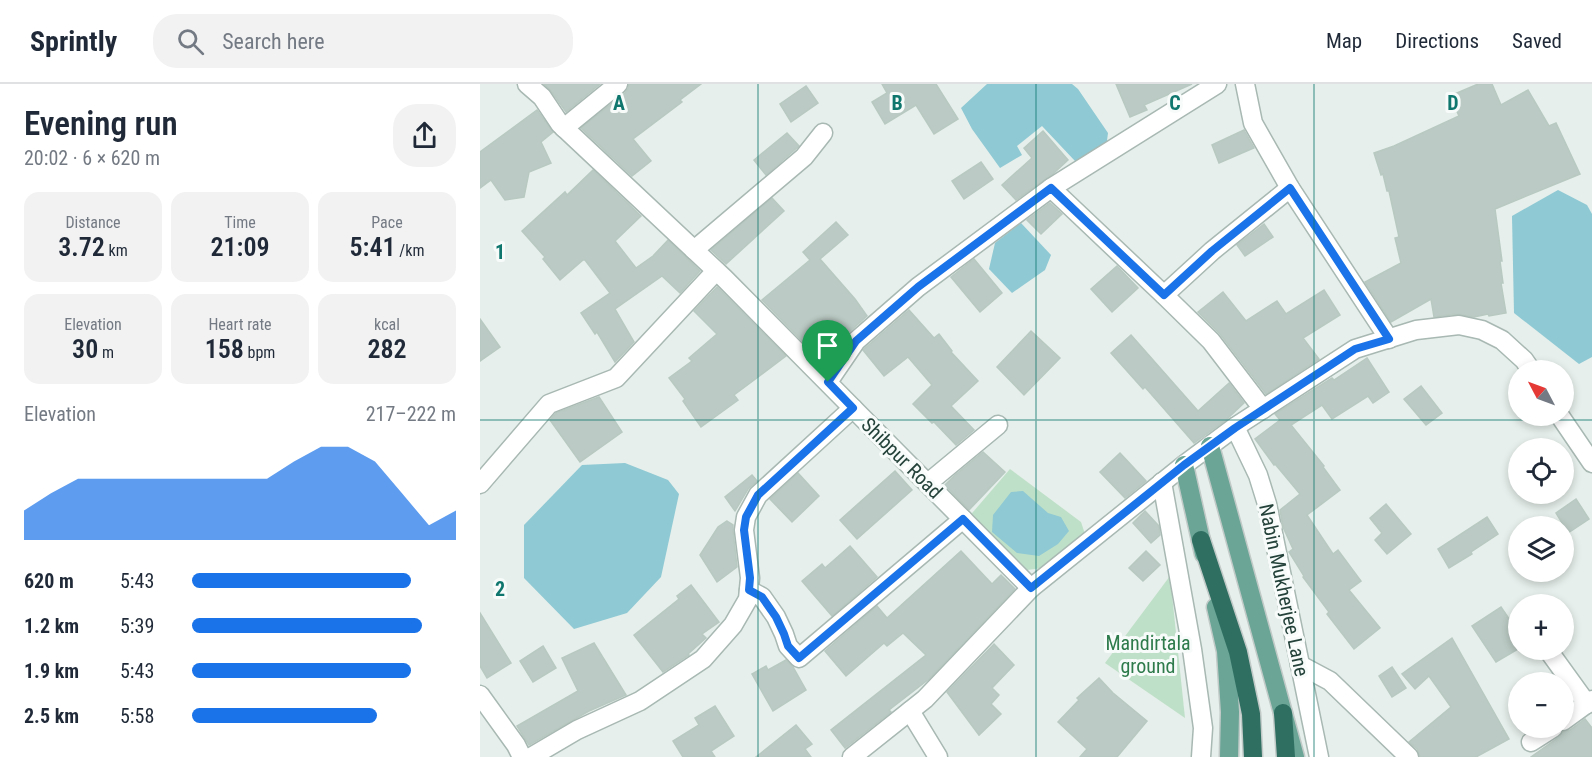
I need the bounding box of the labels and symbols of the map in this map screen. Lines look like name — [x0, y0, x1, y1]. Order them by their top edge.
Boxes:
text: A — [613, 91, 625, 115]
text: B — [891, 91, 903, 115]
text: C — [1169, 91, 1181, 115]
text: D — [1447, 91, 1459, 115]
text: 1 — [495, 240, 505, 264]
pin — [802, 320, 853, 382]
north arrow — [1508, 360, 1574, 426]
street label: Shibpur Road — [856, 412, 948, 504]
street label: Nabin Mukherjee Lane — [1254, 502, 1314, 678]
text: 2 — [495, 577, 505, 601]
park label: Mandirtala ground — [1105, 631, 1191, 678]

